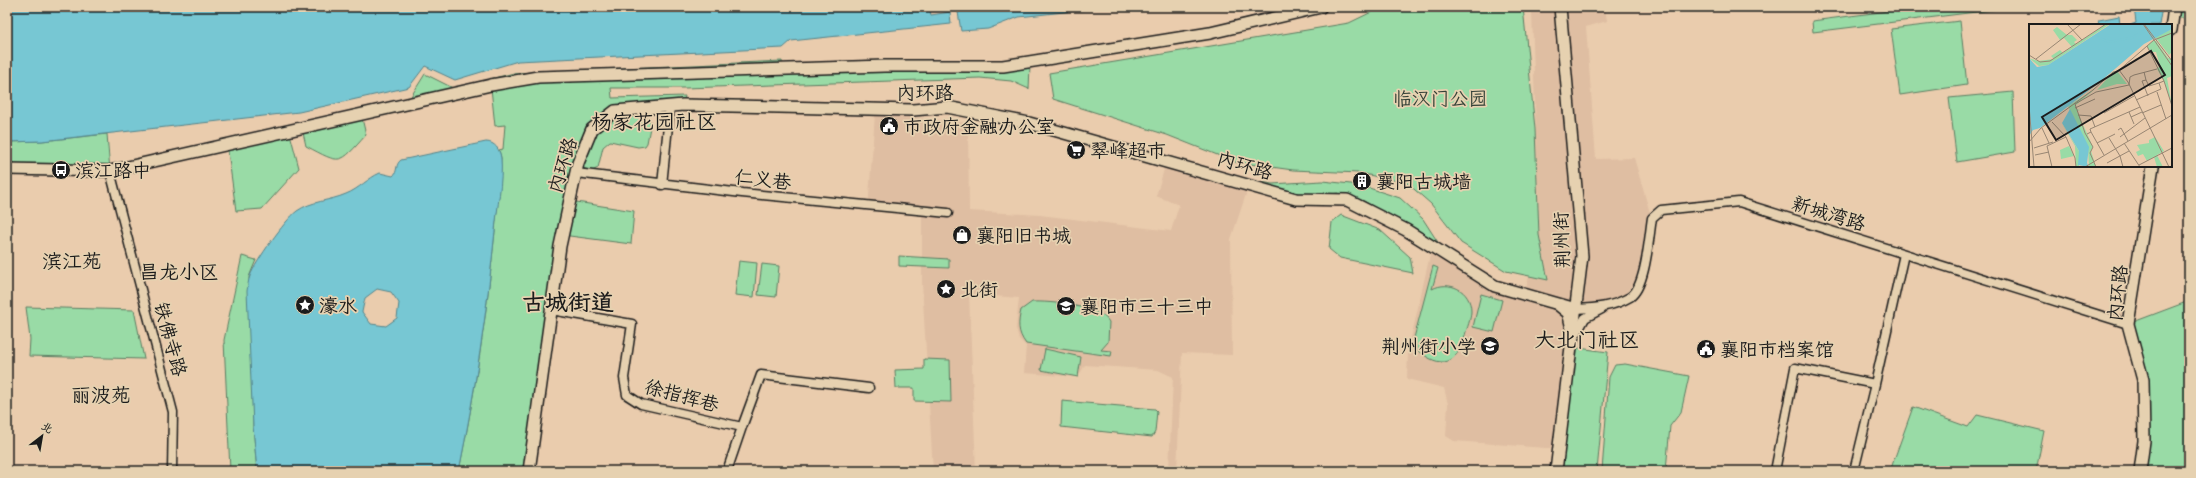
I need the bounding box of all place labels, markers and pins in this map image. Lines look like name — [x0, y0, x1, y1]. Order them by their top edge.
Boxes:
public building icon: 市政府金融办公室 — [878, 115, 900, 137]
place label: 市政府金融办公室 — [903, 115, 1055, 139]
supermarket icon: 翠峰超市 — [1065, 139, 1087, 161]
place label: 翠峰超市 — [1090, 139, 1166, 163]
bus stop icon: 滨江路中 — [50, 159, 72, 181]
place label: 滨江路中 — [75, 159, 151, 183]
building icon: 襄阳古城墙 — [1351, 170, 1373, 192]
place label: 襄阳古城墙 — [1376, 170, 1471, 194]
shop icon: 襄阳旧书城 — [951, 224, 973, 246]
place label: 襄阳旧书城 — [976, 224, 1071, 248]
place icon: 北街 — [935, 278, 957, 300]
place label: 北街 — [960, 278, 998, 302]
place icon: 濠水 — [294, 294, 316, 316]
place label: 濠水 — [319, 294, 357, 318]
school or university icon: 襄阳市三十三中 — [1055, 295, 1077, 317]
place label: 襄阳市三十三中 — [1080, 295, 1213, 319]
place label: 荆州街小学 — [1381, 335, 1476, 359]
school or university icon: 荆州街小学 — [1479, 335, 1501, 357]
public building icon: 襄阳市档案馆 — [1695, 338, 1717, 360]
place label: 襄阳市档案馆 — [1720, 338, 1834, 362]

